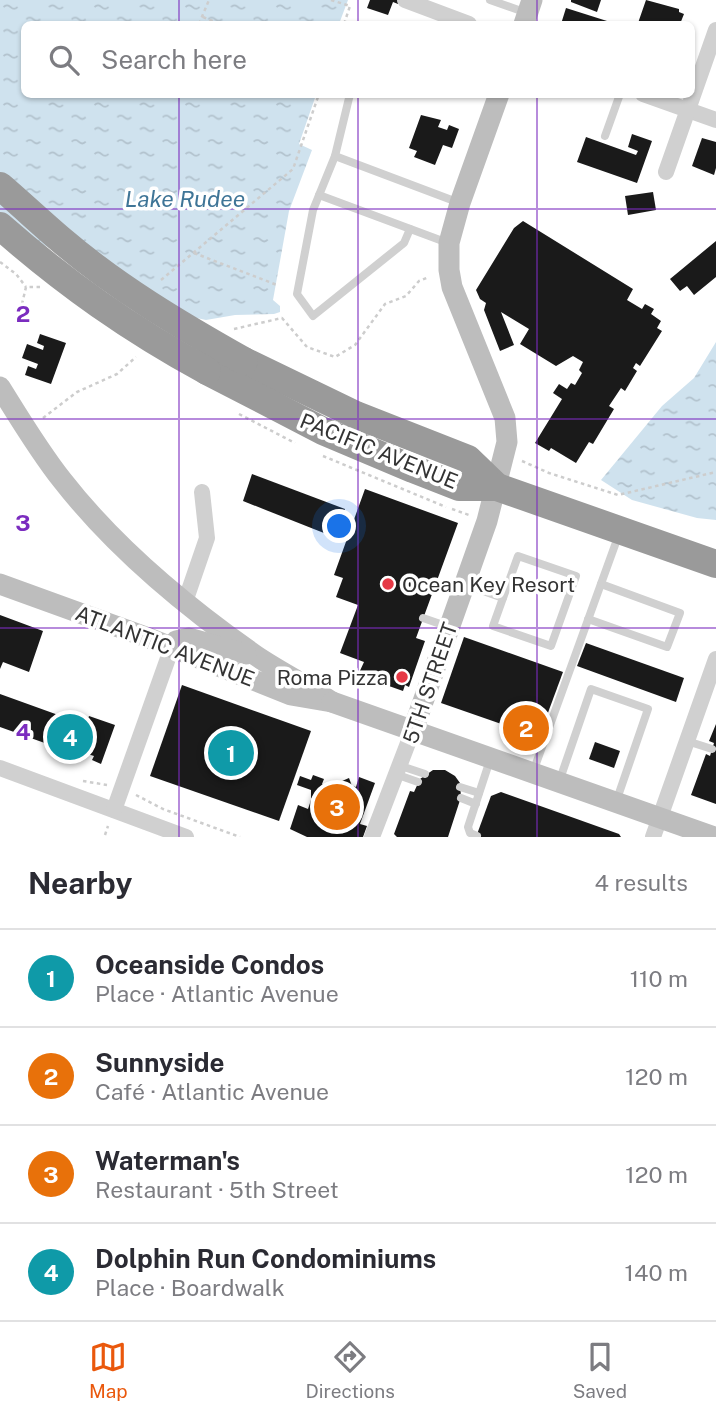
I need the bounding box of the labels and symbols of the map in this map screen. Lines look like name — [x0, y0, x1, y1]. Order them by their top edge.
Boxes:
water label: Lake Rudee — [125, 185, 245, 212]
text: 2 — [16, 300, 30, 327]
street label: PACIFIC AVENUE — [296, 408, 462, 494]
text: 3 — [15, 509, 31, 536]
your location — [322, 509, 356, 543]
place label: Ocean Key Resort — [402, 572, 575, 597]
marker: Ocean Key Resort — [380, 576, 396, 592]
street label: ATLANTIC AVENUE — [72, 600, 258, 692]
street label: 5TH STREET — [398, 619, 462, 747]
place label: Roma Pizza — [277, 665, 388, 690]
marker: Roma Pizza — [394, 669, 410, 685]
pin: 2 — [503, 702, 549, 754]
pin: 4 — [47, 711, 93, 763]
text: 4 — [15, 718, 31, 745]
pin: 1 — [208, 727, 254, 779]
pin: 3 — [314, 781, 360, 833]

